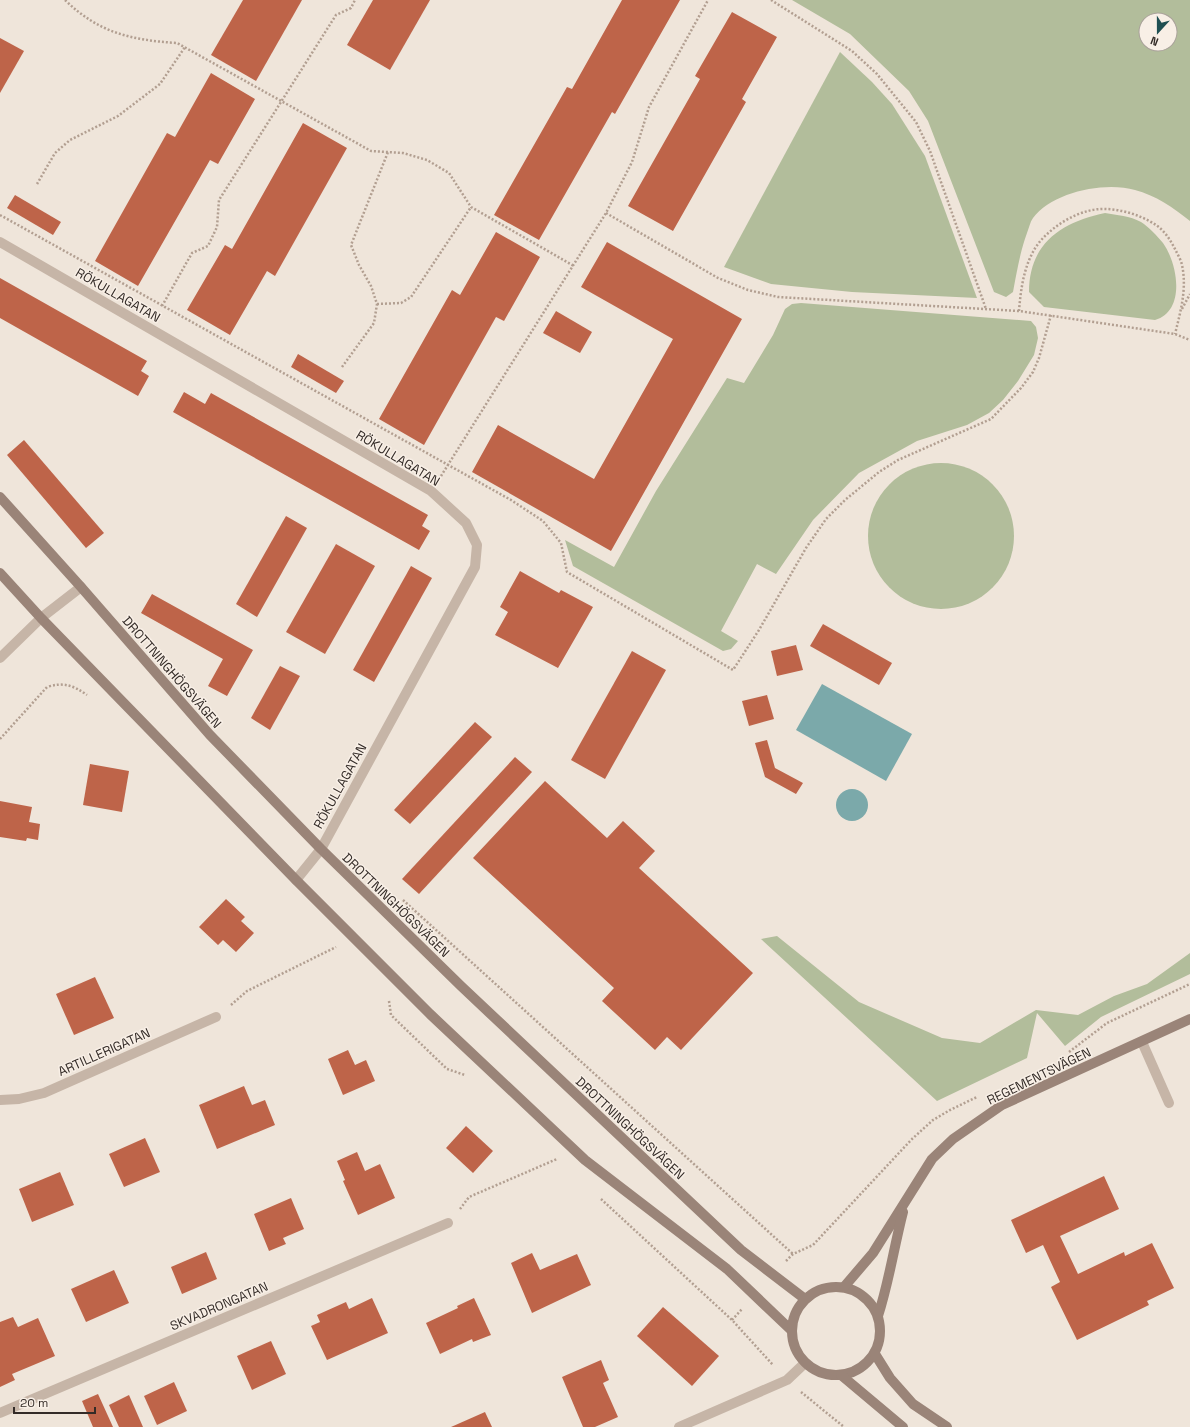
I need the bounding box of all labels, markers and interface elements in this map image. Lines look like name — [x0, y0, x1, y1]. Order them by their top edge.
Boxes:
north arrow — [1138, 12, 1178, 52]
text: N — [1148, 33, 1160, 49]
street label: RÖKULLAGATAN — [73, 264, 163, 326]
street label: RÖKULLAGATAN — [353, 426, 443, 490]
street label: DROTTNINGHÖGSVÄGEN — [119, 612, 225, 732]
street label: RÖKULLAGATAN — [310, 740, 370, 832]
street label: DROTTNINGHÖGSVÄGEN — [339, 849, 453, 961]
street label: ARTILLERIGATAN — [55, 1024, 153, 1080]
street label: REGEMENTSVÄGEN — [984, 1043, 1094, 1109]
street label: DROTTNINGHÖGSVÄGEN — [572, 1073, 688, 1183]
street label: SKVADRONGATAN — [167, 1278, 271, 1334]
scale bar — [14, 1389, 95, 1415]
text: 20 m — [20, 1395, 48, 1411]

